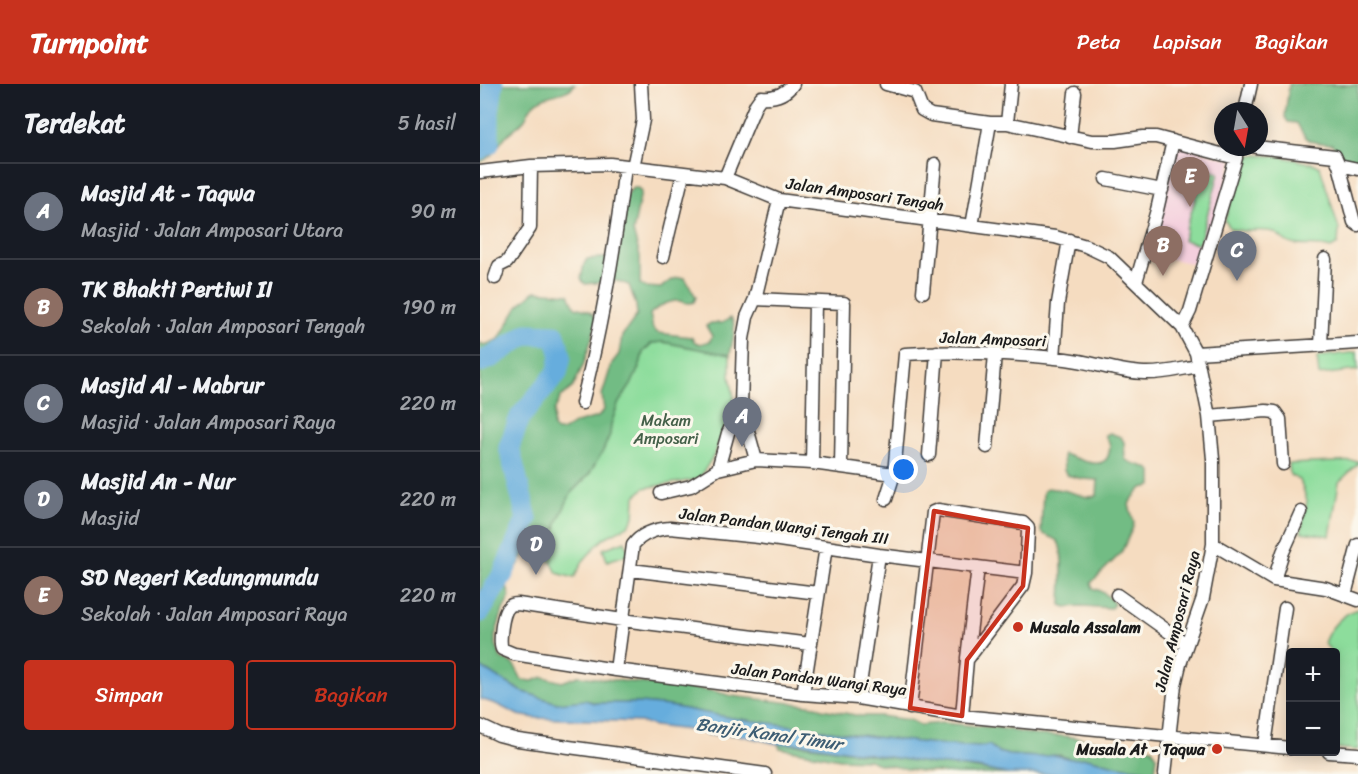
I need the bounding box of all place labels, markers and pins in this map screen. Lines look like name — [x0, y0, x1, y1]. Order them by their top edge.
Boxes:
pin: E — [1170, 158, 1210, 207]
pin: B — [1144, 226, 1182, 276]
pin: C — [1218, 232, 1257, 281]
pin: A — [722, 398, 762, 447]
pin: D — [516, 526, 556, 575]
place label: Musala Assalam — [1029, 613, 1141, 642]
marker: Musala Assalam — [1011, 620, 1025, 634]
place label: Musala At - Taqwa — [1075, 735, 1206, 764]
marker: Musala At - Taqwa — [1210, 742, 1224, 756]

